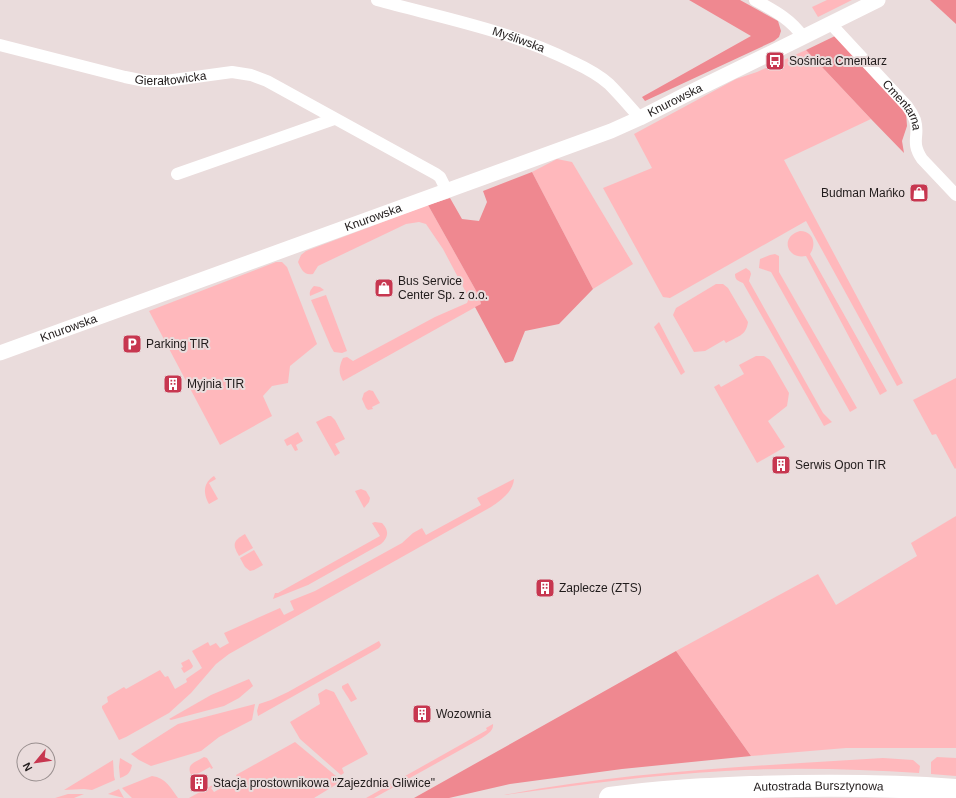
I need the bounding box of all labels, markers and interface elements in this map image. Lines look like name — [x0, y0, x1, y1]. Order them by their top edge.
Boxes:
street label: Myśliwska — [491, 24, 547, 55]
bus stop icon: Sośnica Cmentarz — [764, 50, 786, 72]
place label: Sośnica Cmentarz — [789, 54, 887, 68]
street label: Gierałtowicka — [133, 69, 208, 88]
street label: Cmentarna — [879, 77, 924, 131]
street label: Knurowska — [645, 81, 705, 120]
shop icon: Budman Mańko — [908, 182, 930, 204]
place label: Budman Mańko — [821, 186, 905, 200]
street label: Knurowska — [343, 201, 404, 234]
place label: Bus Service Center Sp. z o.o. — [398, 274, 488, 302]
shop icon: Bus Service Center Sp. z o.o. — [373, 277, 395, 299]
street label: Knurowska — [38, 311, 99, 345]
parking icon: Parking TIR — [121, 333, 143, 355]
place label: Parking TIR — [146, 337, 209, 351]
building icon: Myjnia TIR — [162, 373, 184, 395]
place label: Myjnia TIR — [187, 377, 244, 391]
building icon: Serwis Opon TIR — [770, 454, 792, 476]
place label: Serwis Opon TIR — [795, 458, 886, 472]
building icon: Zaplecze (ZTS) — [534, 577, 556, 599]
place label: Zaplecze (ZTS) — [559, 581, 642, 595]
building icon: Wozownia — [411, 703, 433, 725]
place label: Wozownia — [436, 707, 491, 721]
north arrow — [16, 742, 56, 782]
text: N — [20, 760, 34, 773]
building icon: Stacja prostownikowa "Zajezdnia Gliwice" — [188, 772, 210, 794]
place label: Stacja prostownikowa "Zajezdnia Gliwice" — [213, 776, 435, 790]
street label: Autostrada Bursztynowa — [753, 779, 884, 794]

